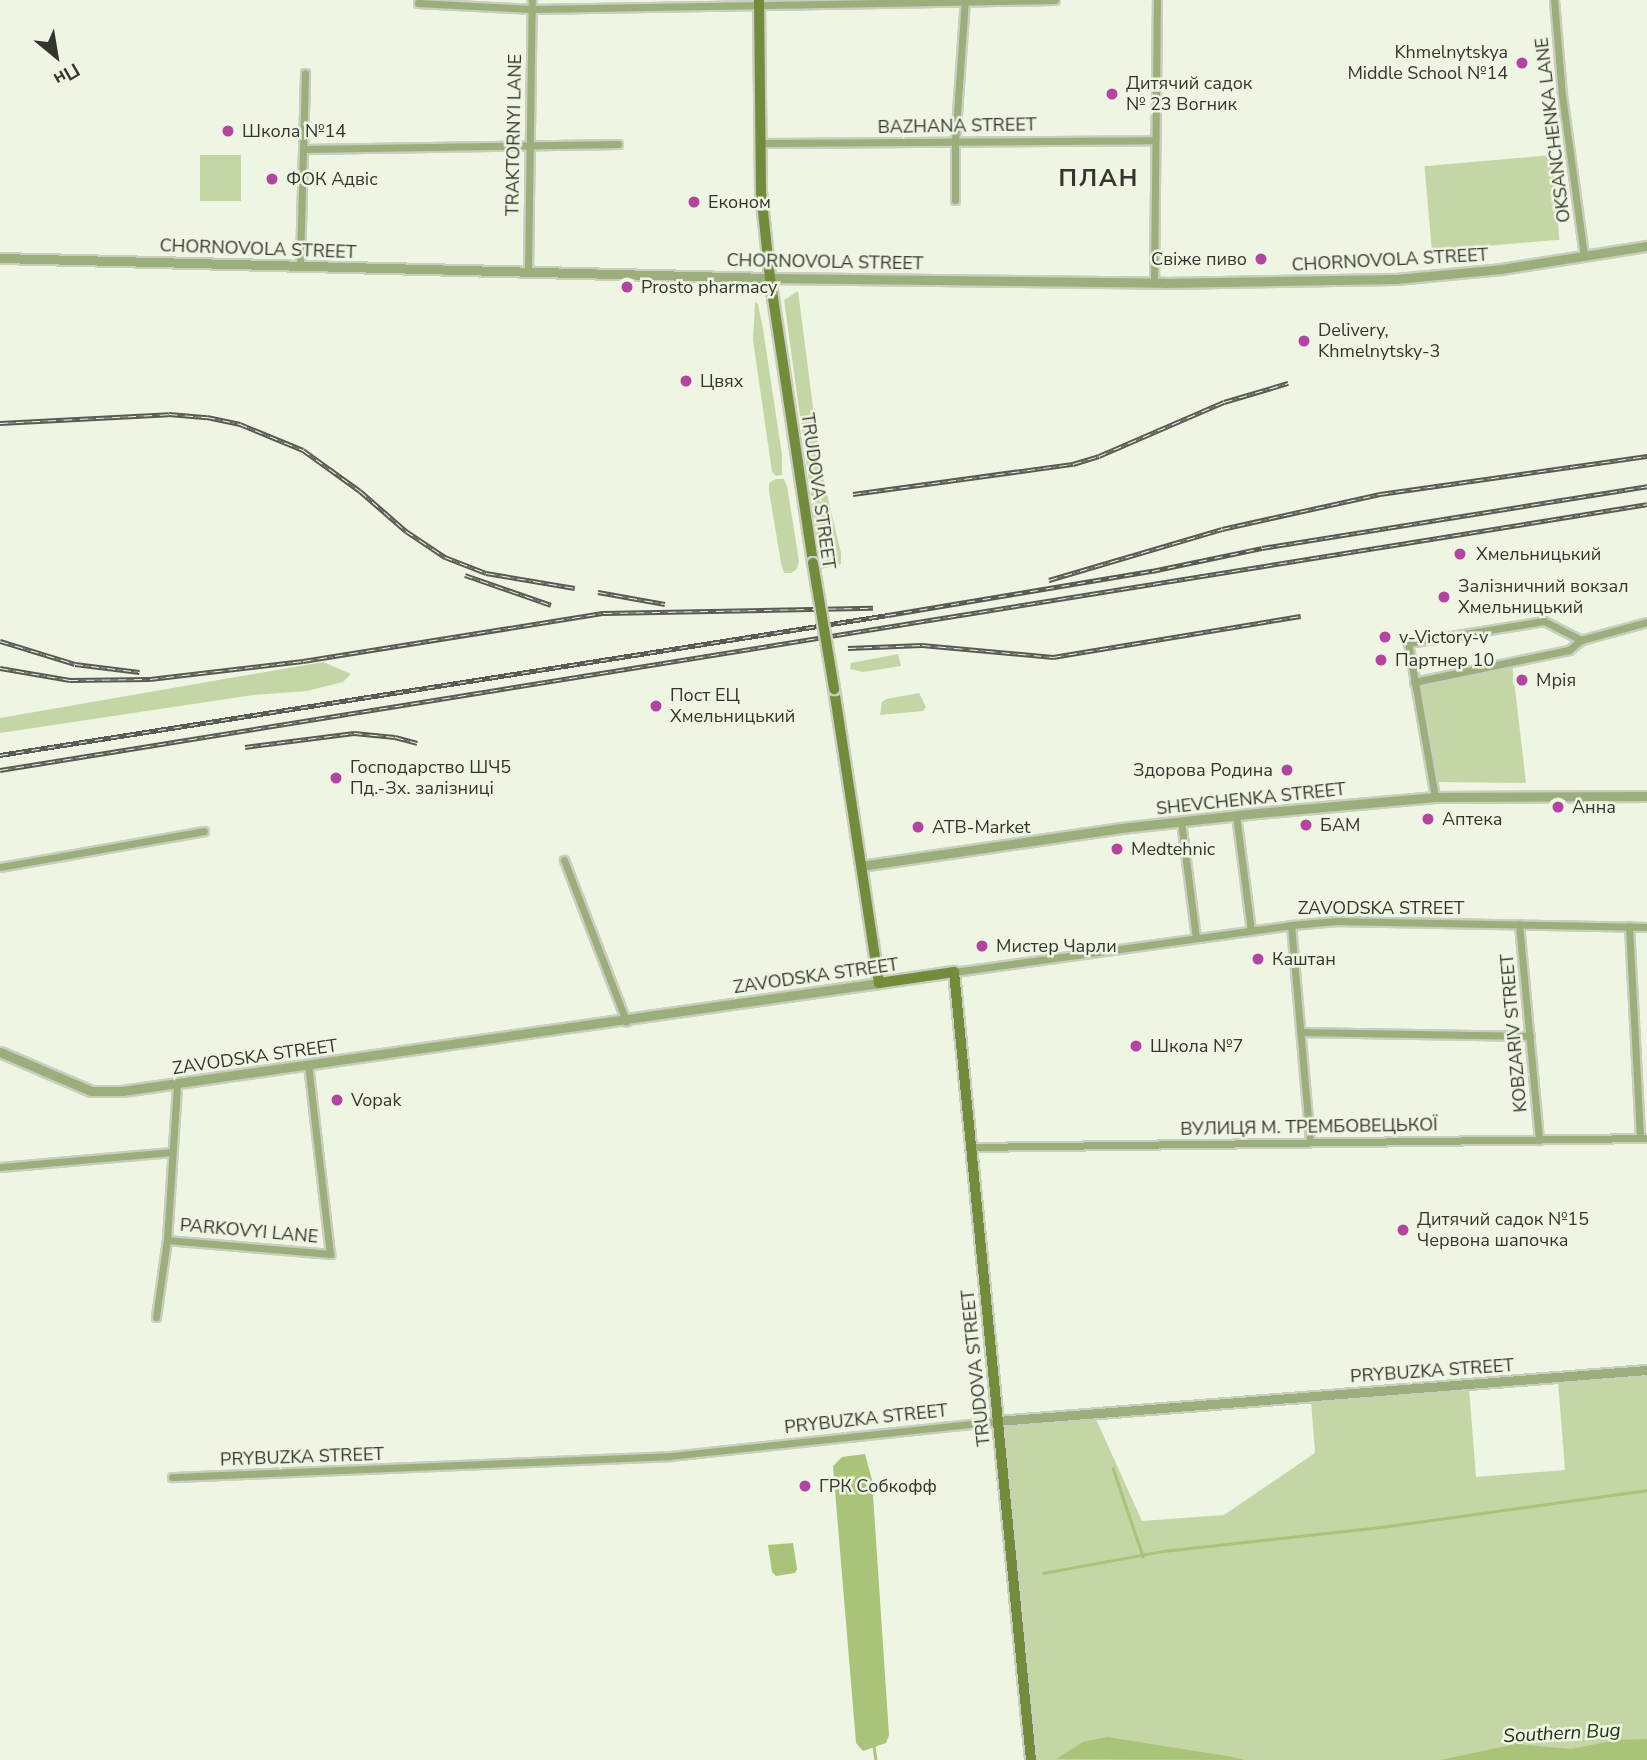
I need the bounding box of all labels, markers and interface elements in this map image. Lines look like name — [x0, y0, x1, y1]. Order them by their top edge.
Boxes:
north arrow — [21, 21, 91, 91]
street label: OKSANCHENKA LANE — [1531, 36, 1575, 224]
place label: Khmelnytskya Middle School №14 — [1347, 42, 1508, 84]
street label: TRAKTORNYI LANE — [502, 54, 526, 216]
marker: Khmelnytskya Middle School №14 — [1514, 55, 1530, 71]
text: Пн — [49, 56, 84, 92]
place label: Дитячий садок № 23 Вогник — [1126, 73, 1252, 116]
marker: Дитячий садок № 23 Вогник — [1104, 86, 1120, 102]
street label: BAZHANA STREET — [877, 114, 1037, 138]
place label: Школа №14 — [242, 120, 346, 142]
marker: Школа №14 — [220, 123, 236, 139]
district label: ПЛАН — [1059, 165, 1139, 193]
place label: ФОК Адвіс — [286, 168, 378, 190]
marker: ФОК Адвіс — [264, 171, 280, 187]
place label: Економ — [708, 191, 771, 213]
marker: Економ — [686, 194, 702, 210]
street label: CHORNOVOLA STREET — [159, 235, 357, 263]
street label: CHORNOVOLA STREET — [1291, 244, 1489, 276]
place label: Свіже пиво — [1151, 248, 1247, 270]
street label: CHORNOVOLA STREET — [726, 249, 924, 275]
marker: Свіже пиво — [1253, 251, 1269, 267]
place label: Prosto pharmacy — [641, 276, 777, 298]
marker: Prosto pharmacy — [619, 279, 635, 295]
place label: Delivery, Khmelnytsky-3 — [1318, 320, 1440, 362]
marker: Delivery, Khmelnytsky-3 — [1296, 333, 1312, 349]
place label: Цвях — [700, 370, 743, 392]
marker: Цвях — [678, 373, 694, 389]
street label: TRUDOVA STREET — [796, 412, 840, 570]
place label: Хмельницький — [1476, 543, 1601, 565]
marker: Хмельницький — [1450, 544, 1470, 564]
place label: Залізничний вокзал Хмельницький — [1458, 576, 1629, 618]
marker: Залізничний вокзал Хмельницький — [1436, 589, 1452, 605]
place label: v-Victory-v — [1399, 626, 1488, 648]
marker: v-Victory-v — [1377, 629, 1393, 645]
place label: Партнер 10 — [1395, 649, 1494, 671]
marker: Партнер 10 — [1373, 652, 1389, 668]
place label: Мрія — [1536, 669, 1576, 691]
marker: Мрія — [1514, 672, 1530, 688]
place label: Пост ЕЦ Хмельницький — [670, 685, 795, 728]
marker: Пост ЕЦ Хмельницький — [648, 698, 664, 714]
place label: Господарство ШЧ5 Пд.-Зх. залізниці — [350, 757, 511, 800]
place label: Здорова Родина — [1133, 759, 1273, 781]
marker: Здорова Родина — [1279, 762, 1295, 778]
marker: Господарство ШЧ5 Пд.-Зх. залізниці — [328, 770, 344, 786]
street label: SHEVCHENKA STREET — [1155, 778, 1347, 820]
place label: Анна — [1572, 796, 1616, 818]
marker: Анна — [1550, 799, 1566, 815]
place label: Аптека — [1442, 808, 1503, 830]
marker: Аптека — [1420, 811, 1436, 827]
place label: БАМ — [1320, 814, 1360, 836]
place label: ATB-Market — [932, 816, 1030, 838]
marker: БАМ — [1298, 817, 1314, 833]
marker: ATB-Market — [910, 819, 926, 835]
place label: Medtehnic — [1131, 838, 1215, 860]
marker: Medtehnic — [1109, 841, 1125, 857]
street label: ZAVODSKA STREET — [1298, 897, 1464, 919]
place label: Мистер Чарли — [996, 935, 1117, 957]
marker: Мистер Чарли — [974, 938, 990, 954]
place label: Каштан — [1272, 948, 1336, 970]
marker: Каштан — [1250, 951, 1266, 967]
street label: KOBZARIV STREET — [1496, 953, 1532, 1113]
street label: ZAVODSKA STREET — [732, 954, 900, 998]
street label: ZAVODSKA STREET — [171, 1035, 339, 1079]
place label: Школа №7 — [1150, 1035, 1243, 1057]
marker: Школа №7 — [1128, 1038, 1144, 1054]
place label: Vopak — [351, 1089, 401, 1111]
marker: Vopak — [329, 1092, 345, 1108]
street label: ВУЛИЦЯ М. ТРЕМБОВЕЦЬКОЇ — [1180, 1114, 1438, 1140]
place label: Дитячий садок №15 Червона шапочка — [1417, 1209, 1589, 1252]
street label: PARKOVYI LANE — [179, 1214, 319, 1248]
marker: Дитячий садок №15 Червона шапочка — [1395, 1222, 1411, 1238]
street label: TRUDOVA STREET — [957, 1289, 995, 1447]
street label: PRYBUZKA STREET — [1349, 1355, 1515, 1387]
street label: PRYBUZKA STREET — [783, 1400, 949, 1438]
street label: PRYBUZKA STREET — [220, 1443, 384, 1471]
place label: ГРК Собкофф — [819, 1475, 937, 1497]
marker: ГРК Собкофф — [797, 1478, 813, 1494]
water label: Southern Bug — [1503, 1720, 1621, 1748]

